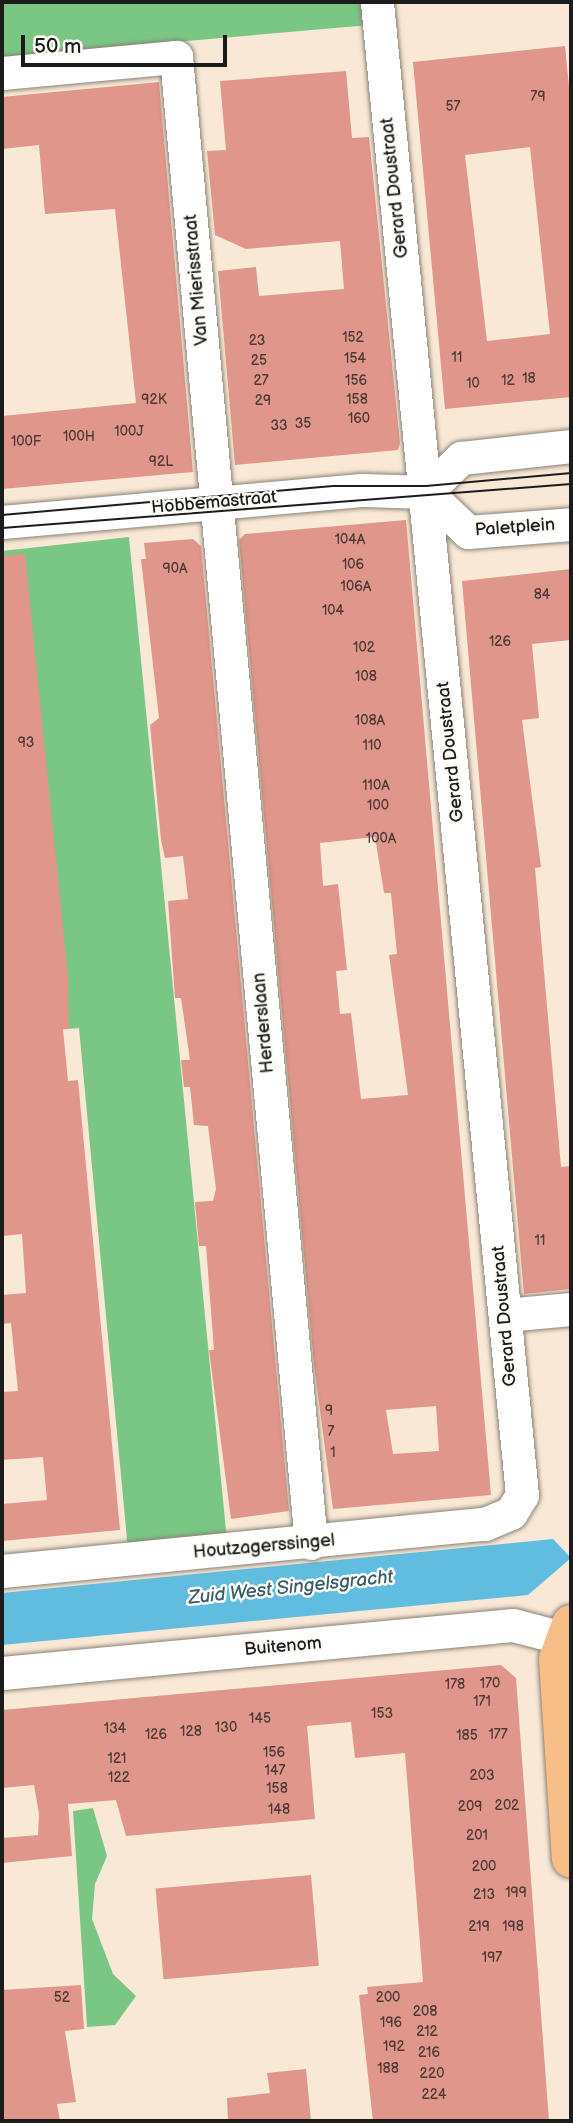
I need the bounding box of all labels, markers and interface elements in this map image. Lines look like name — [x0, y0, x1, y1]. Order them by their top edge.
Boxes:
scale bar — [24, 21, 231, 65]
text: 50 m — [34, 34, 81, 59]
house number: 79 — [531, 89, 545, 105]
house number: 57 — [446, 99, 460, 115]
street label: Gerard Doustraat — [377, 117, 413, 259]
street label: Van Mierisstraat — [181, 214, 213, 346]
house number: 152 — [342, 330, 364, 346]
house number: 23 — [249, 333, 265, 349]
house number: 11 — [452, 350, 462, 366]
house number: 154 — [344, 351, 366, 367]
house number: 25 — [251, 353, 267, 369]
house number: 18 — [522, 371, 536, 387]
house number: 27 — [253, 373, 269, 389]
house number: 156 — [345, 373, 367, 389]
house number: 12 — [501, 373, 515, 389]
house number: 10 — [466, 376, 480, 392]
house number: 92K — [141, 392, 167, 408]
house number: 158 — [346, 392, 368, 408]
house number: 29 — [255, 393, 271, 409]
house number: 160 — [348, 411, 370, 427]
house number: 35 — [295, 416, 311, 432]
house number: 33 — [270, 418, 288, 434]
house number: 100J — [114, 424, 144, 440]
house number: 100H — [63, 429, 95, 445]
house number: 100F — [11, 434, 41, 450]
house number: 92L — [149, 454, 173, 470]
street label: Hobbemastraat — [150, 487, 278, 519]
street label: Paletplein — [474, 514, 556, 542]
house number: 104A — [335, 532, 365, 548]
house number: 106 — [342, 557, 364, 573]
house number: 90A — [163, 561, 187, 577]
house number: 106A — [341, 579, 371, 595]
house number: 84 — [534, 587, 550, 603]
house number: 104 — [322, 603, 344, 619]
house number: 126 — [489, 634, 511, 650]
house number: 102 — [353, 640, 375, 656]
house number: 108 — [355, 669, 377, 685]
street label: Gerard Doustraat — [433, 681, 469, 823]
house number: 108A — [355, 713, 385, 729]
house number: 93 — [18, 735, 34, 751]
house number: 110 — [362, 738, 382, 754]
house number: 110A — [362, 778, 390, 794]
house number: 100 — [367, 798, 389, 814]
house number: 100A — [366, 831, 396, 847]
street label: Herderslaan — [249, 972, 279, 1074]
house number: 11 — [535, 1233, 545, 1249]
street label: Gerard Doustraat — [488, 1245, 522, 1387]
house number: 9 — [325, 1403, 333, 1419]
house number: 7 — [328, 1424, 334, 1440]
house number: 1 — [330, 1445, 336, 1461]
street label: Houtzagerssingel — [192, 1530, 336, 1564]
water label: Zuid West Singelsgracht — [187, 1566, 395, 1610]
street label: Buitenom — [243, 1633, 323, 1661]
house number: 170 — [480, 1676, 500, 1692]
house number: 178 — [445, 1677, 465, 1693]
house number: 171 — [473, 1694, 491, 1710]
house number: 153 — [371, 1706, 393, 1722]
house number: 145 — [249, 1711, 271, 1727]
house number: 130 — [215, 1720, 237, 1736]
house number: 134 — [104, 1721, 126, 1737]
house number: 128 — [180, 1724, 202, 1740]
house number: 126 — [145, 1727, 167, 1743]
house number: 177 — [488, 1727, 508, 1743]
house number: 185 — [456, 1728, 478, 1744]
house number: 156 — [263, 1745, 285, 1761]
house number: 121 — [108, 1751, 126, 1767]
house number: 147 — [265, 1763, 285, 1779]
house number: 203 — [469, 1768, 495, 1784]
house number: 122 — [108, 1770, 130, 1786]
house number: 158 — [266, 1781, 288, 1797]
house number: 202 — [495, 1798, 519, 1814]
house number: 209 — [458, 1799, 482, 1815]
house number: 148 — [268, 1802, 290, 1818]
house number: 201 — [466, 1828, 488, 1844]
house number: 200 — [472, 1859, 496, 1875]
house number: 199 — [505, 1885, 527, 1901]
house number: 213 — [473, 1887, 495, 1903]
house number: 219 — [468, 1919, 490, 1935]
house number: 198 — [502, 1919, 524, 1935]
house number: 197 — [482, 1950, 502, 1966]
house number: 52 — [54, 1990, 70, 2006]
house number: 200 — [376, 1990, 400, 2006]
house number: 208 — [413, 2004, 437, 2020]
house number: 196 — [380, 2015, 402, 2031]
house number: 212 — [416, 2024, 438, 2040]
house number: 192 — [383, 2039, 405, 2055]
house number: 216 — [418, 2045, 440, 2061]
house number: 188 — [377, 2061, 399, 2077]
house number: 220 — [420, 2066, 444, 2082]
house number: 224 — [422, 2087, 446, 2103]

